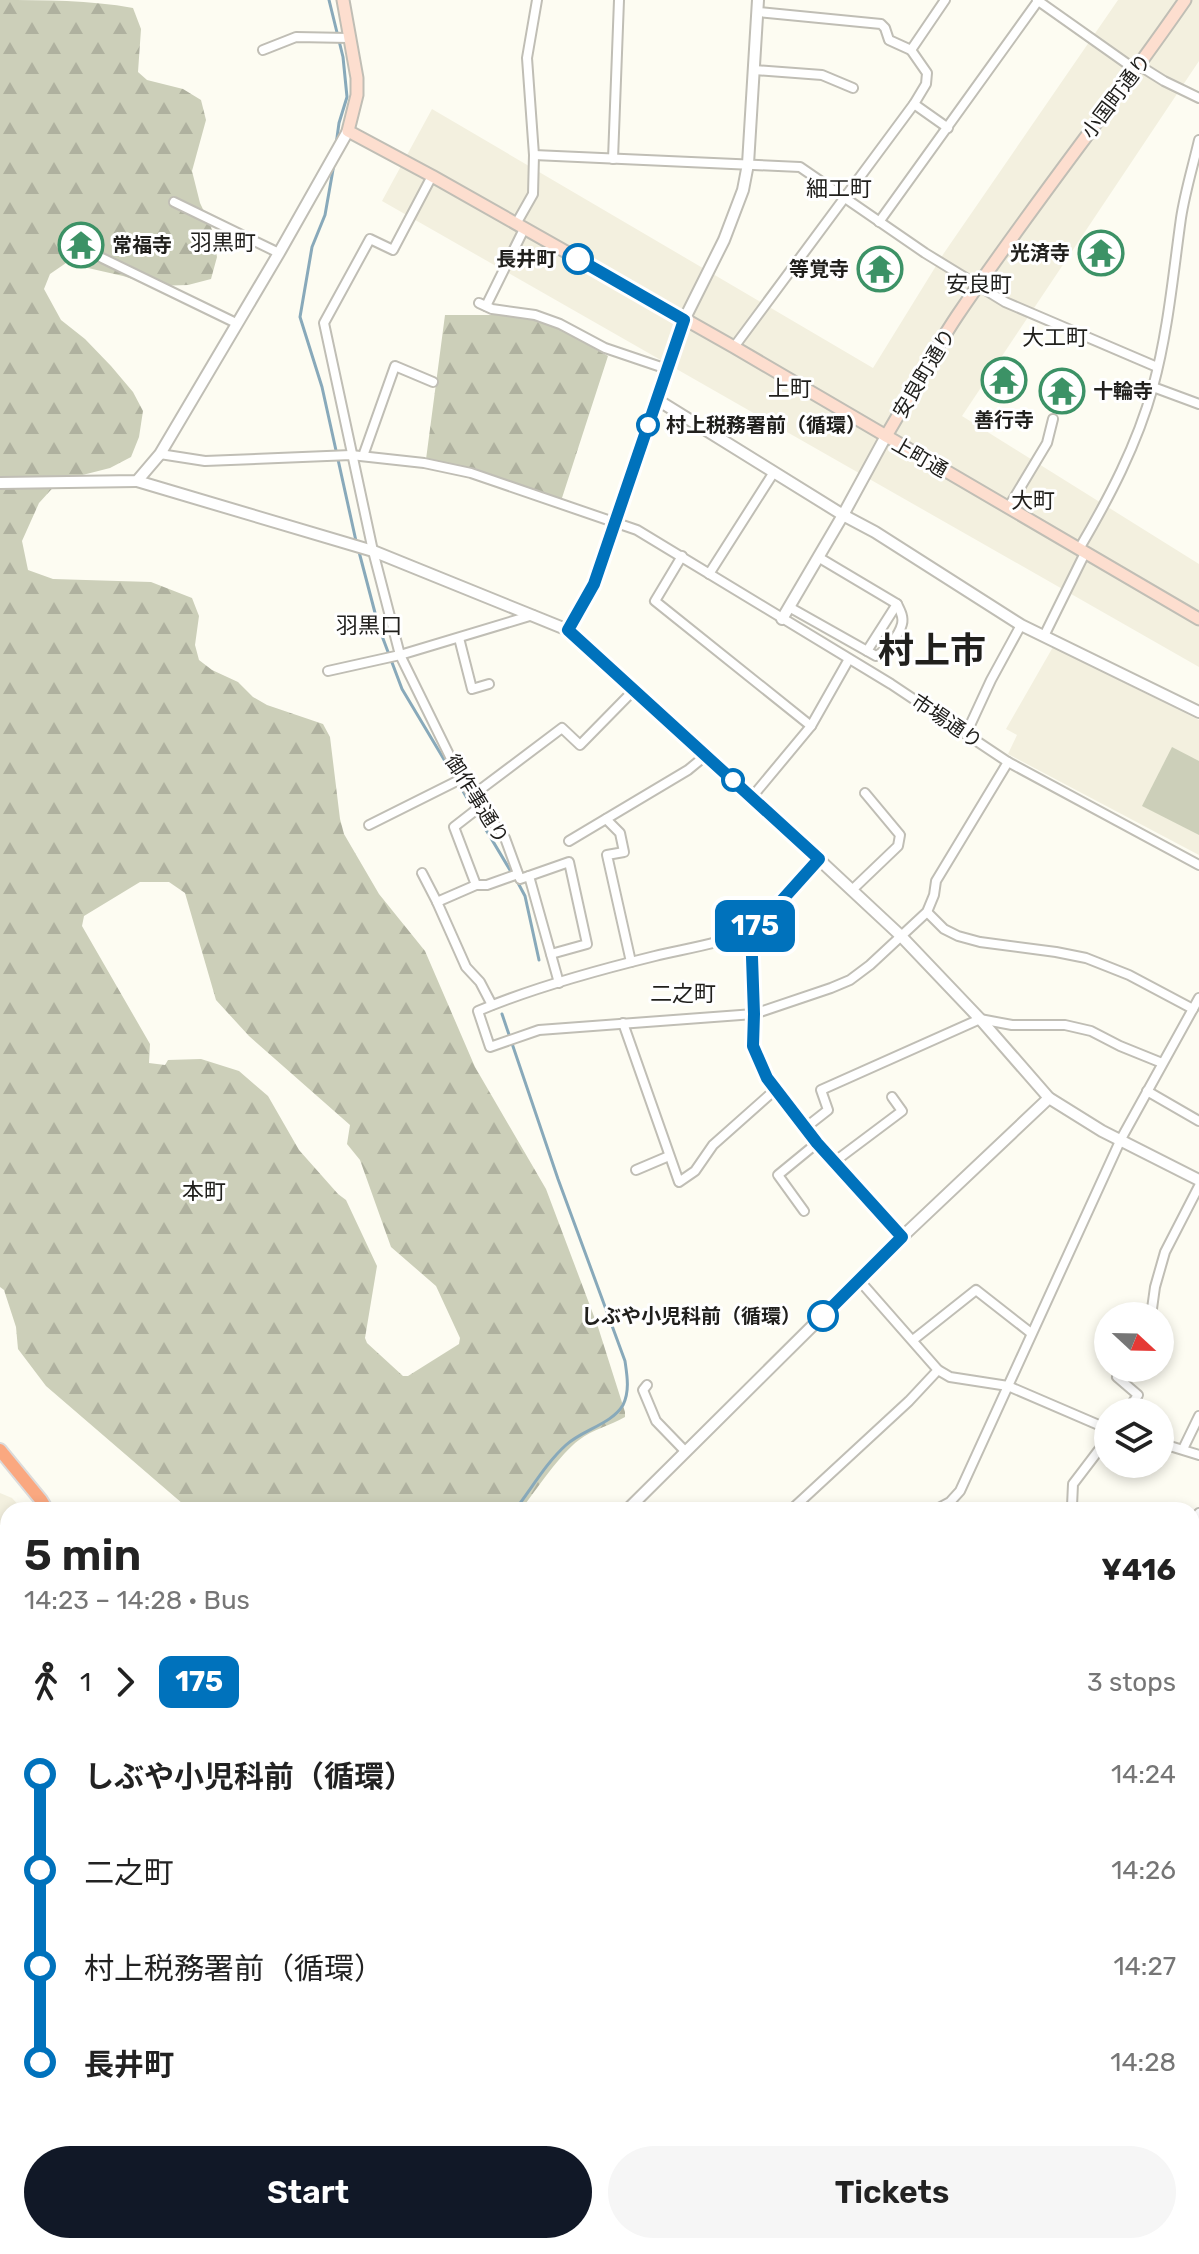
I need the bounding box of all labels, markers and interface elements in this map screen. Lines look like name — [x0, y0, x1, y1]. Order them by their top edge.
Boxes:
street label: 小国町通り — [1076, 49, 1156, 143]
district label: 細工町 — [806, 175, 872, 202]
temple icon: 常福寺 — [57, 221, 105, 269]
district label: 羽黒町 — [190, 229, 256, 256]
temple icon: 光済寺 — [1077, 229, 1125, 277]
place label: 常福寺 — [112, 233, 172, 257]
place label: 光済寺 — [1010, 241, 1070, 265]
marker: 長井町 — [563, 244, 593, 274]
temple icon: 等覚寺 — [856, 245, 904, 293]
place label: 長井町 — [496, 247, 556, 271]
place label: 等覚寺 — [789, 257, 849, 281]
district label: 安良町 — [946, 271, 1012, 298]
street label: 安良町通り — [888, 324, 960, 422]
district label: 大工町 — [1022, 324, 1088, 351]
temple icon: 善行寺 — [980, 356, 1028, 404]
temple icon: 十輪寺 — [1038, 367, 1086, 415]
district label: 上町 — [768, 375, 812, 402]
place label: 十輪寺 — [1093, 379, 1153, 403]
place label: 善行寺 — [974, 408, 1034, 432]
place label: 村上税務署前（循環） — [666, 413, 866, 437]
marker: 村上税務署前（循環） — [637, 414, 659, 436]
street label: 上町通 — [888, 432, 952, 482]
district label: 大町 — [1011, 487, 1055, 514]
district label: 羽黒口 — [336, 612, 402, 639]
district label: 村上市 — [878, 629, 986, 672]
street label: 市場通り — [907, 689, 987, 753]
street label: 御作事通り — [440, 750, 514, 848]
unlabelled marker — [722, 769, 744, 791]
line badge: 175 — [709, 900, 801, 952]
text: 175 — [731, 909, 779, 942]
district label: 二之町 — [650, 980, 716, 1007]
district label: 本町 — [182, 1178, 226, 1205]
marker: しぶや小児科前（循環） — [808, 1301, 838, 1331]
north arrow — [1094, 1302, 1174, 1382]
map controls — [1094, 1302, 1174, 1478]
place label: しぶや小児科前（循環） — [581, 1304, 801, 1328]
button: layers — [1094, 1398, 1174, 1478]
text: 5 min — [24, 1529, 141, 1581]
text: ¥416 — [1101, 1552, 1176, 1588]
text: 14:23 – 14:28 · Bus — [24, 1585, 250, 1616]
icon: walk — [24, 1660, 68, 1704]
icon: forward — [103, 1660, 147, 1704]
text: 175 — [175, 1665, 223, 1698]
text: 1 — [80, 1667, 91, 1698]
text: 3 stops — [1087, 1667, 1176, 1698]
text: しぶや小児科前（循環） — [84, 1759, 414, 1795]
text: 14:24 — [1111, 1759, 1176, 1790]
text: 二之町 — [84, 1855, 174, 1891]
text: 14:26 — [1111, 1855, 1176, 1886]
text: 村上税務署前（循環） — [84, 1951, 384, 1987]
text: 14:27 — [1113, 1951, 1176, 1982]
text: 長井町 — [84, 2047, 174, 2083]
text: 14:28 — [1110, 2047, 1176, 2078]
button: Start — [24, 2146, 592, 2238]
button: Tickets — [608, 2146, 1176, 2238]

